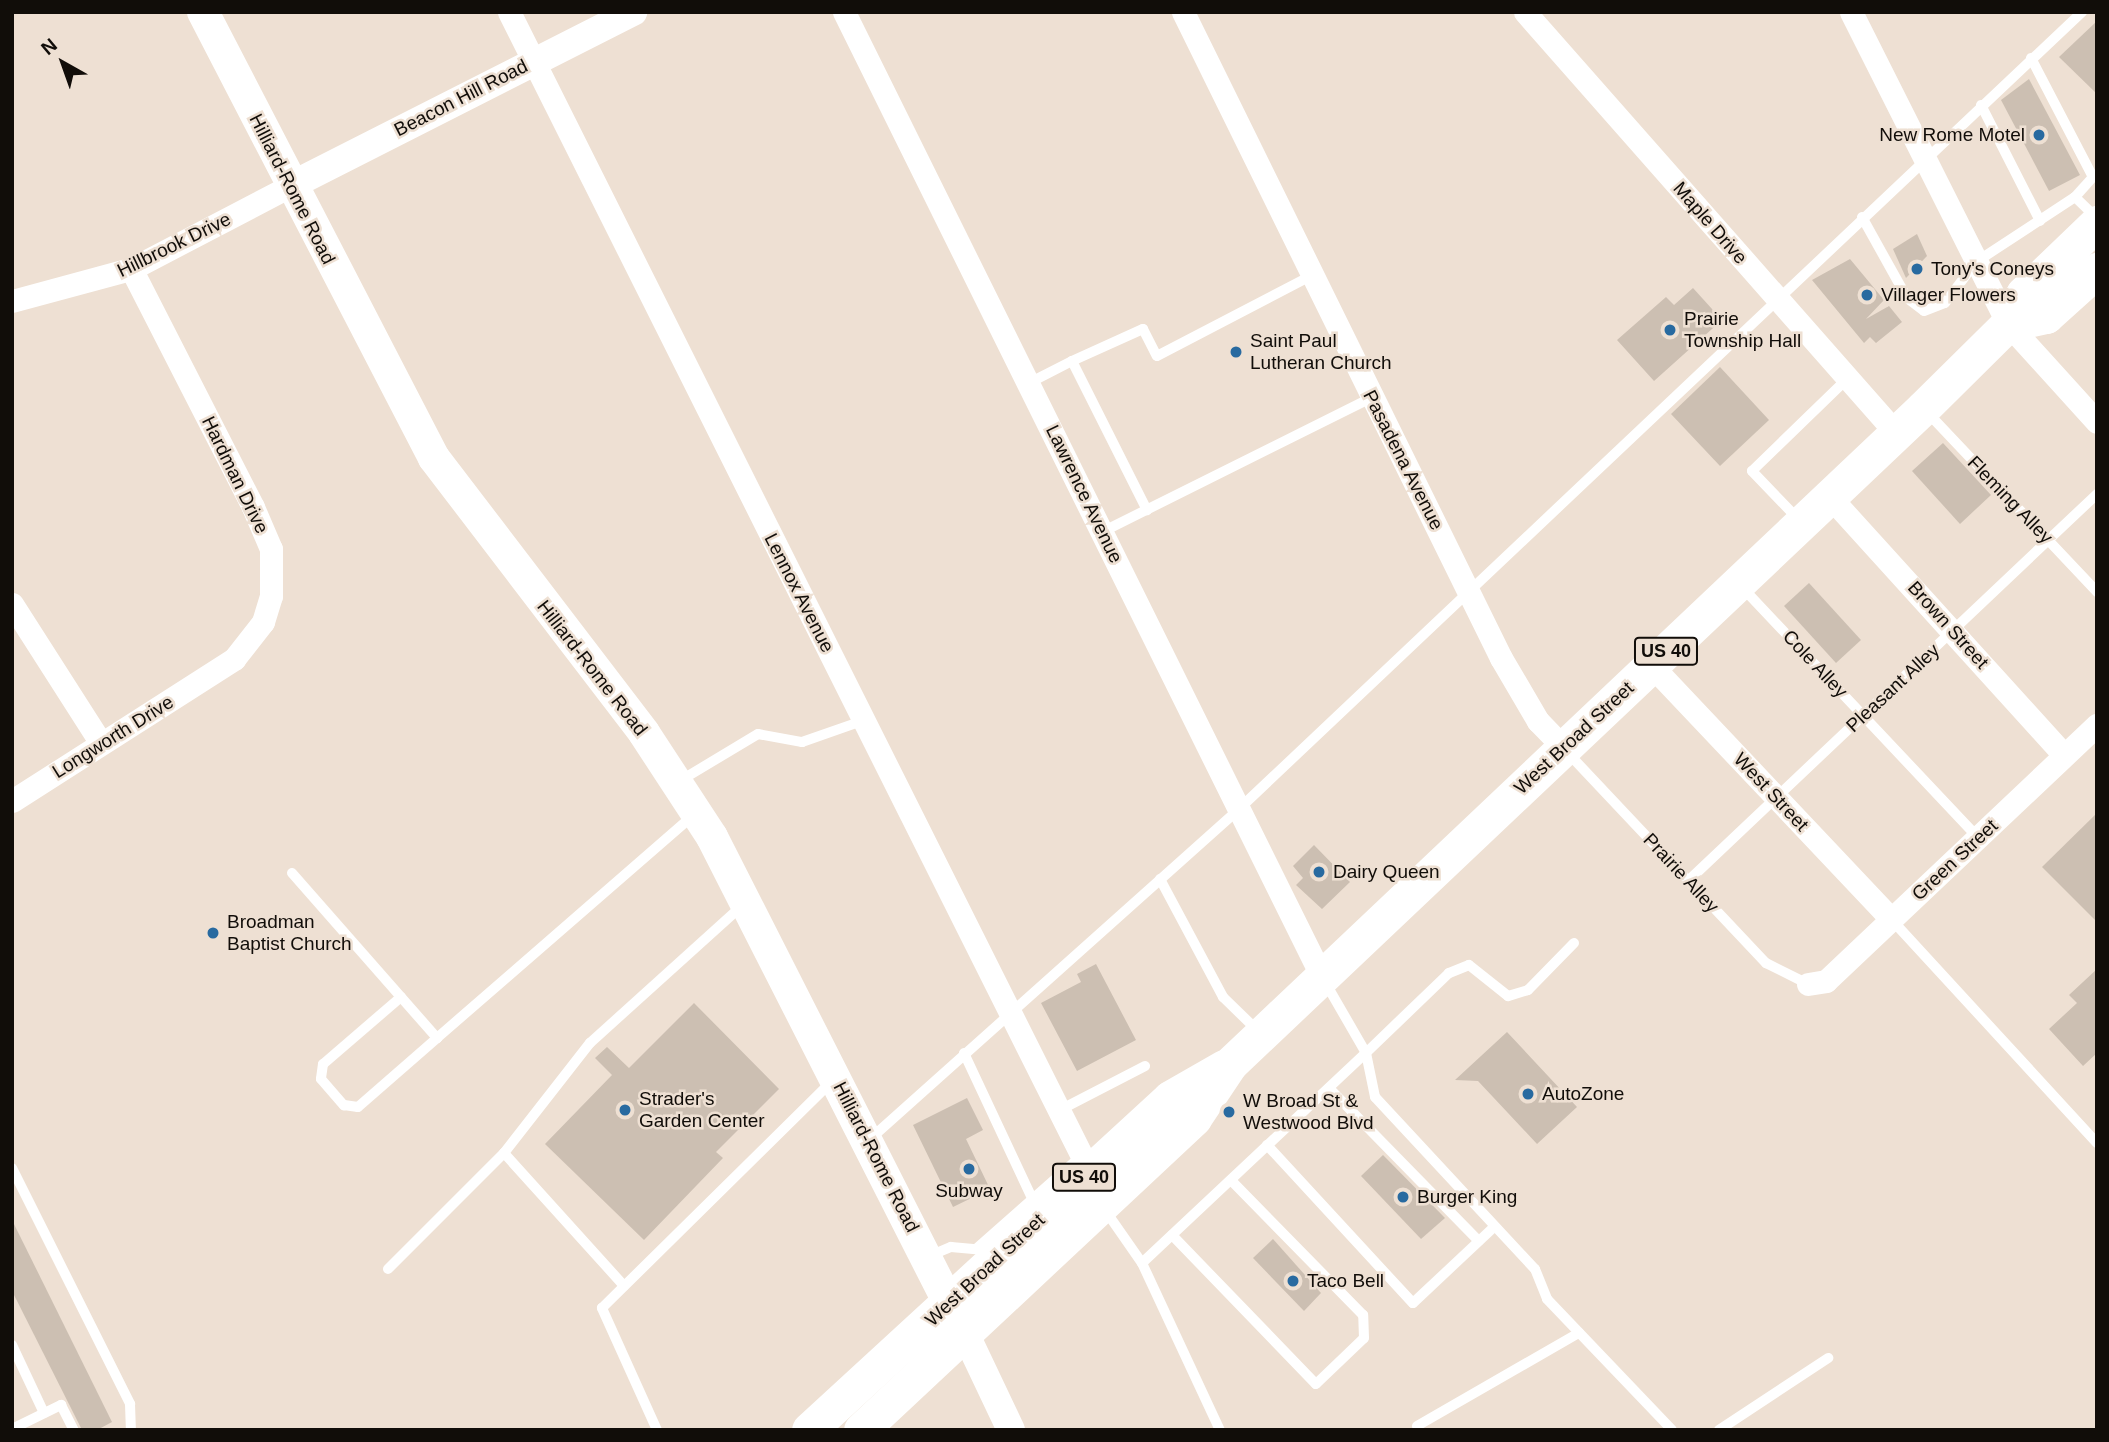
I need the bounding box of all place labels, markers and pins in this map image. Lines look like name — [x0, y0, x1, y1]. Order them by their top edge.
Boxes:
place label: New Rome Motel — [1879, 124, 2025, 146]
marker: New Rome Motel — [2031, 127, 2047, 143]
place label: Tony's Coneys — [1931, 258, 2054, 280]
marker: Tony's Coneys — [1909, 261, 1925, 277]
place label: Villager Flowers — [1881, 284, 2016, 306]
marker: Villager Flowers — [1859, 287, 1875, 303]
place label: Prairie Township Hall — [1684, 308, 1801, 352]
marker: Prairie Township Hall — [1662, 322, 1678, 338]
place label: Saint Paul Lutheran Church — [1250, 330, 1392, 374]
marker: Saint Paul Lutheran Church — [1228, 344, 1244, 360]
place label: Dairy Queen — [1333, 861, 1440, 883]
marker: Dairy Queen — [1311, 864, 1327, 880]
place label: Broadman Baptist Church — [227, 911, 352, 955]
marker: Broadman Baptist Church — [205, 925, 221, 941]
place label: AutoZone — [1542, 1083, 1624, 1105]
marker: AutoZone — [1520, 1086, 1536, 1102]
place label: Strader's Garden Center — [639, 1088, 765, 1132]
place label: W Broad St & Westwood Blvd — [1243, 1090, 1374, 1134]
marker: Strader's Garden Center — [617, 1102, 633, 1118]
marker: W Broad St & Westwood Blvd — [1221, 1104, 1237, 1120]
marker: Subway — [961, 1161, 977, 1177]
place label: Subway — [935, 1180, 1003, 1202]
place label: Burger King — [1417, 1186, 1517, 1208]
marker: Burger King — [1395, 1189, 1411, 1205]
place label: Taco Bell — [1307, 1270, 1384, 1292]
marker: Taco Bell — [1285, 1273, 1301, 1289]

